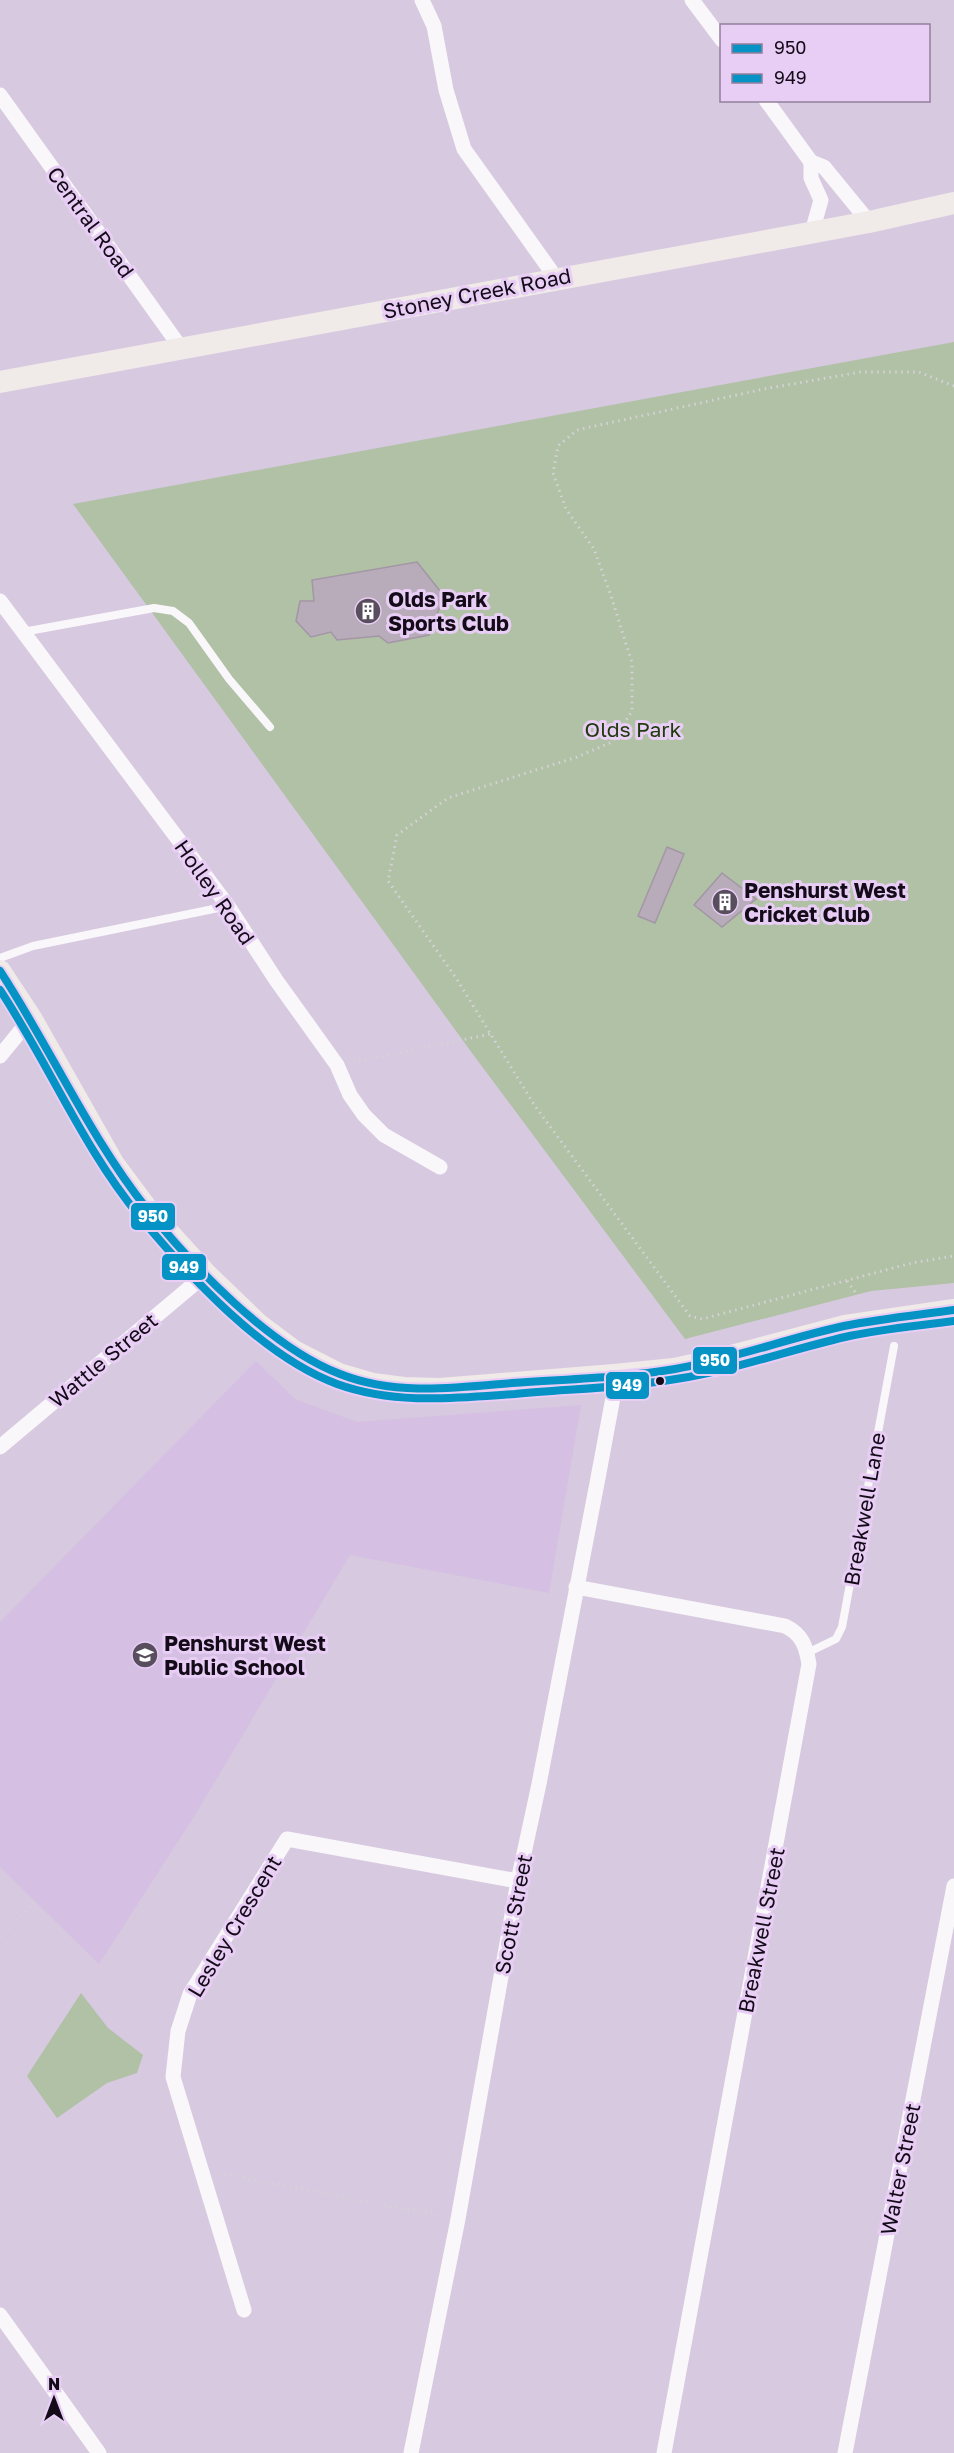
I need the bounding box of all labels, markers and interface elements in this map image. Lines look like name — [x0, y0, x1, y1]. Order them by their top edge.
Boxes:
legend — [720, 24, 930, 102]
text: 950 — [774, 36, 807, 58]
text: 949 — [774, 66, 807, 88]
street label: Central Road — [42, 161, 140, 283]
street label: Stoney Creek Road — [381, 262, 573, 324]
place label: Olds Park Sports Club — [388, 586, 509, 636]
building icon: Olds Park Sports Club — [353, 596, 383, 626]
park label: Olds Park — [585, 716, 682, 742]
street label: Holley Road — [169, 835, 261, 949]
place label: Penshurst West Cricket Club — [744, 877, 906, 927]
building icon: Penshurst West Cricket Club — [710, 887, 740, 917]
line badge: 950 — [130, 1202, 176, 1231]
text: 950 — [138, 1206, 168, 1226]
line badge: 949 — [161, 1253, 207, 1281]
text: 949 — [169, 1257, 199, 1277]
street label: Wattle Street — [43, 1307, 163, 1413]
line badge: 950 — [692, 1346, 738, 1375]
text: 950 — [700, 1350, 730, 1370]
line badge: 949 — [605, 1371, 650, 1400]
text: 949 — [612, 1375, 642, 1395]
unlabelled marker — [654, 1375, 666, 1387]
street label: Breakwell Lane — [838, 1430, 890, 1588]
place label: Penshurst West Public School — [164, 1630, 326, 1680]
school or university icon: Penshurst West Public School — [130, 1640, 160, 1670]
street label: Breakwell Street — [732, 1845, 790, 2015]
street label: Lesley Crescent — [181, 1850, 287, 2002]
street label: Scott Street — [489, 1852, 537, 1976]
street label: Walter Street — [874, 2101, 926, 2237]
north arrow — [24, 2369, 84, 2429]
text: N — [48, 2374, 60, 2394]

